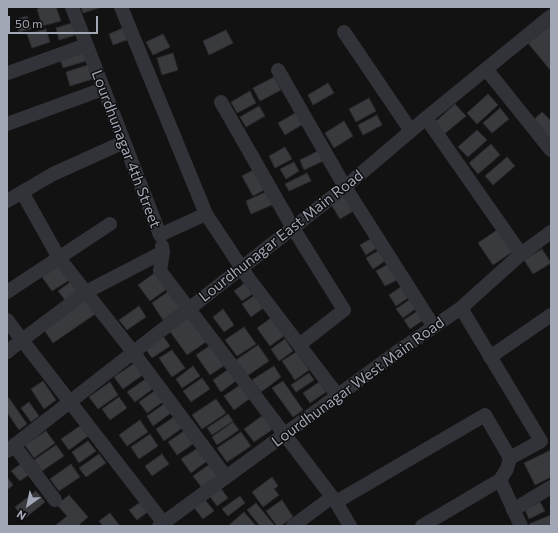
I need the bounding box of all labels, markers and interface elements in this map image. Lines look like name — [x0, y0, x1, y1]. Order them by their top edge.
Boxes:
scale bar — [10, 8, 100, 34]
text: 50 m — [15, 16, 43, 30]
street label: Lourdhunagar 4th Street — [88, 68, 164, 230]
street label: Lourdhunagar East Main Road — [195, 166, 367, 306]
street label: Lourdhunagar West Main Road — [268, 313, 448, 451]
north arrow — [8, 485, 48, 525]
text: N — [14, 508, 28, 523]

